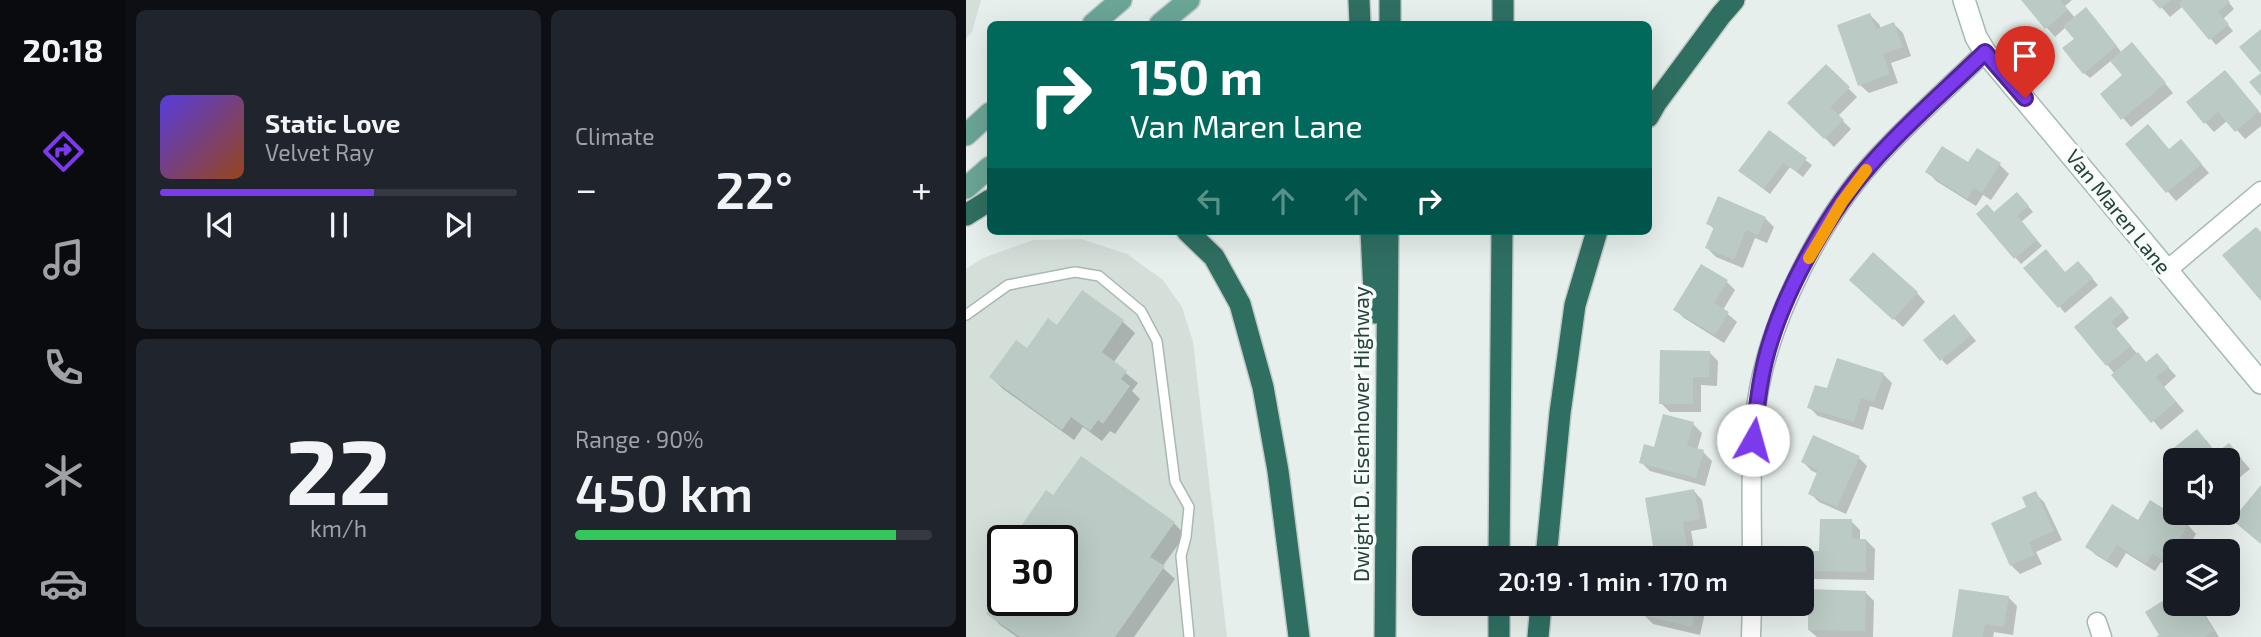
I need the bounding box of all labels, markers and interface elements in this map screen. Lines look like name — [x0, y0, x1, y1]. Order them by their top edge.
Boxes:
pin — [1995, 26, 2055, 98]
text: 20:18 — [23, 30, 103, 68]
icon: arrive — [2006, 37, 2044, 75]
text: 150 m — [1130, 46, 1263, 105]
icon: right — [1015, 49, 1106, 140]
text: Van Maren Lane — [1130, 106, 1363, 144]
text: Static Love — [265, 107, 401, 138]
text: Climate — [575, 122, 655, 150]
icon: directions — [39, 127, 88, 176]
text: Velvet Ray — [265, 138, 374, 166]
street label: Van Maren Lane — [2061, 144, 2177, 278]
text: 22° — [715, 157, 793, 219]
text: − — [575, 165, 597, 211]
text: + — [911, 165, 932, 211]
icon: left — [1191, 182, 1229, 220]
icon: ahead — [1264, 182, 1302, 220]
icon: ahead — [1337, 182, 1375, 220]
icon: right — [1410, 182, 1448, 220]
icon: previous — [201, 206, 239, 244]
icon: pause — [320, 206, 358, 244]
icon: next — [439, 206, 477, 244]
icon: music — [39, 235, 88, 284]
street label: Dwight D. Eisenhower Highway — [1348, 286, 1373, 582]
icon: phone — [39, 343, 88, 392]
position arrow — [1716, 403, 1790, 477]
text: 22 — [286, 414, 391, 523]
text: Range · 90% — [575, 425, 704, 453]
map controls — [2163, 448, 2240, 616]
button: sound — [2163, 448, 2240, 525]
icon: climate — [39, 451, 88, 500]
text: 450 km — [575, 460, 753, 522]
text: km/h — [310, 514, 367, 542]
speed limit sign: 30 — [987, 525, 1078, 616]
button: layers — [2163, 539, 2240, 616]
icon: car — [39, 559, 88, 608]
text: 20:19 · 1 min · 170 m — [1498, 565, 1728, 596]

